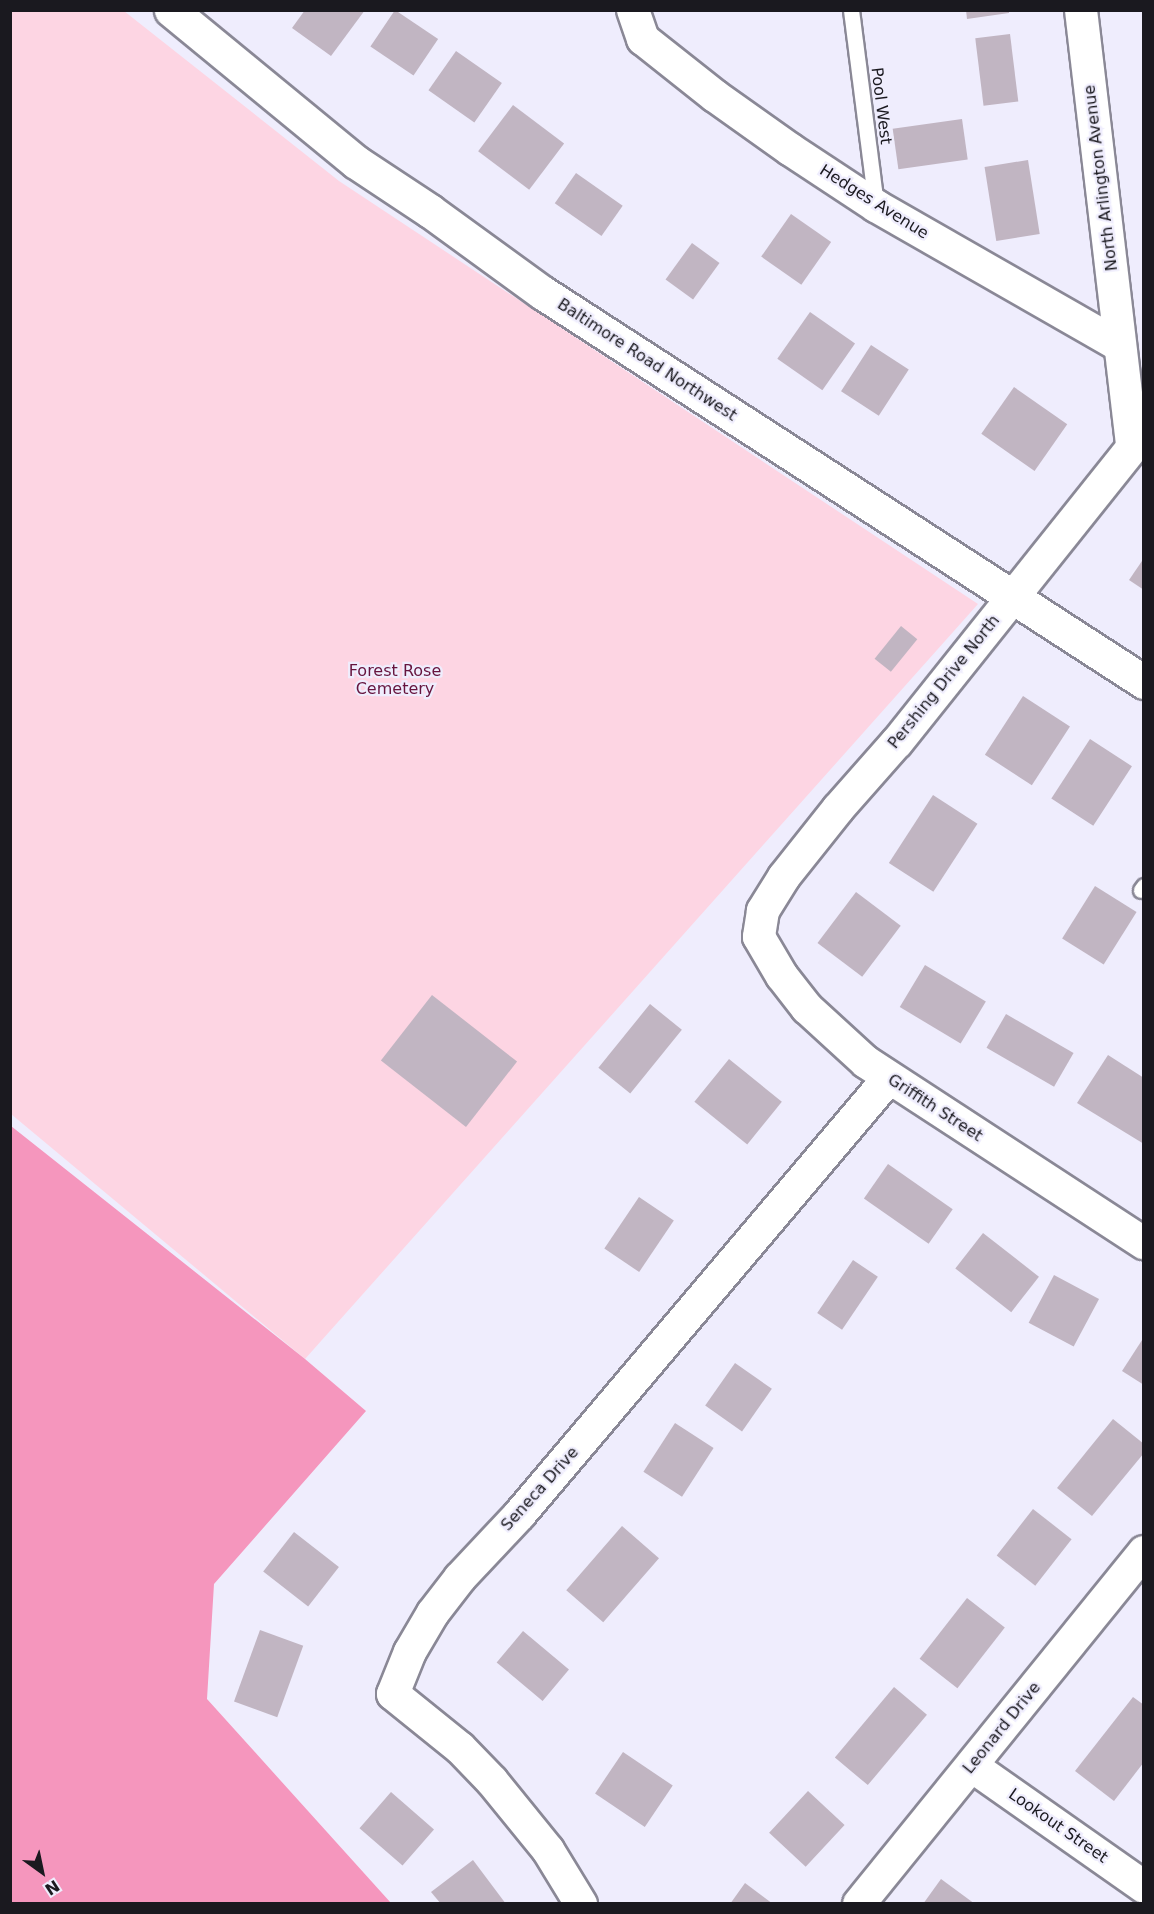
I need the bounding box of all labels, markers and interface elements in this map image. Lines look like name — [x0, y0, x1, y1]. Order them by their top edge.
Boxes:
street label: Pool West — [867, 66, 895, 146]
street label: North Arlington Avenue — [1080, 84, 1122, 272]
street label: Hedges Avenue — [816, 161, 932, 243]
street label: Baltimore Road Northwest — [554, 295, 740, 425]
street label: Pershing Drive North — [884, 611, 1004, 753]
park label: Forest Rose Cemetery — [349, 661, 441, 699]
street label: Griffith Street — [884, 1070, 986, 1146]
street label: Seneca Drive — [497, 1443, 583, 1535]
street label: Leonard Drive — [959, 1678, 1045, 1778]
street label: Lookout Street — [1005, 1785, 1111, 1867]
north arrow — [12, 1842, 72, 1902]
text: N — [41, 1876, 63, 1899]

